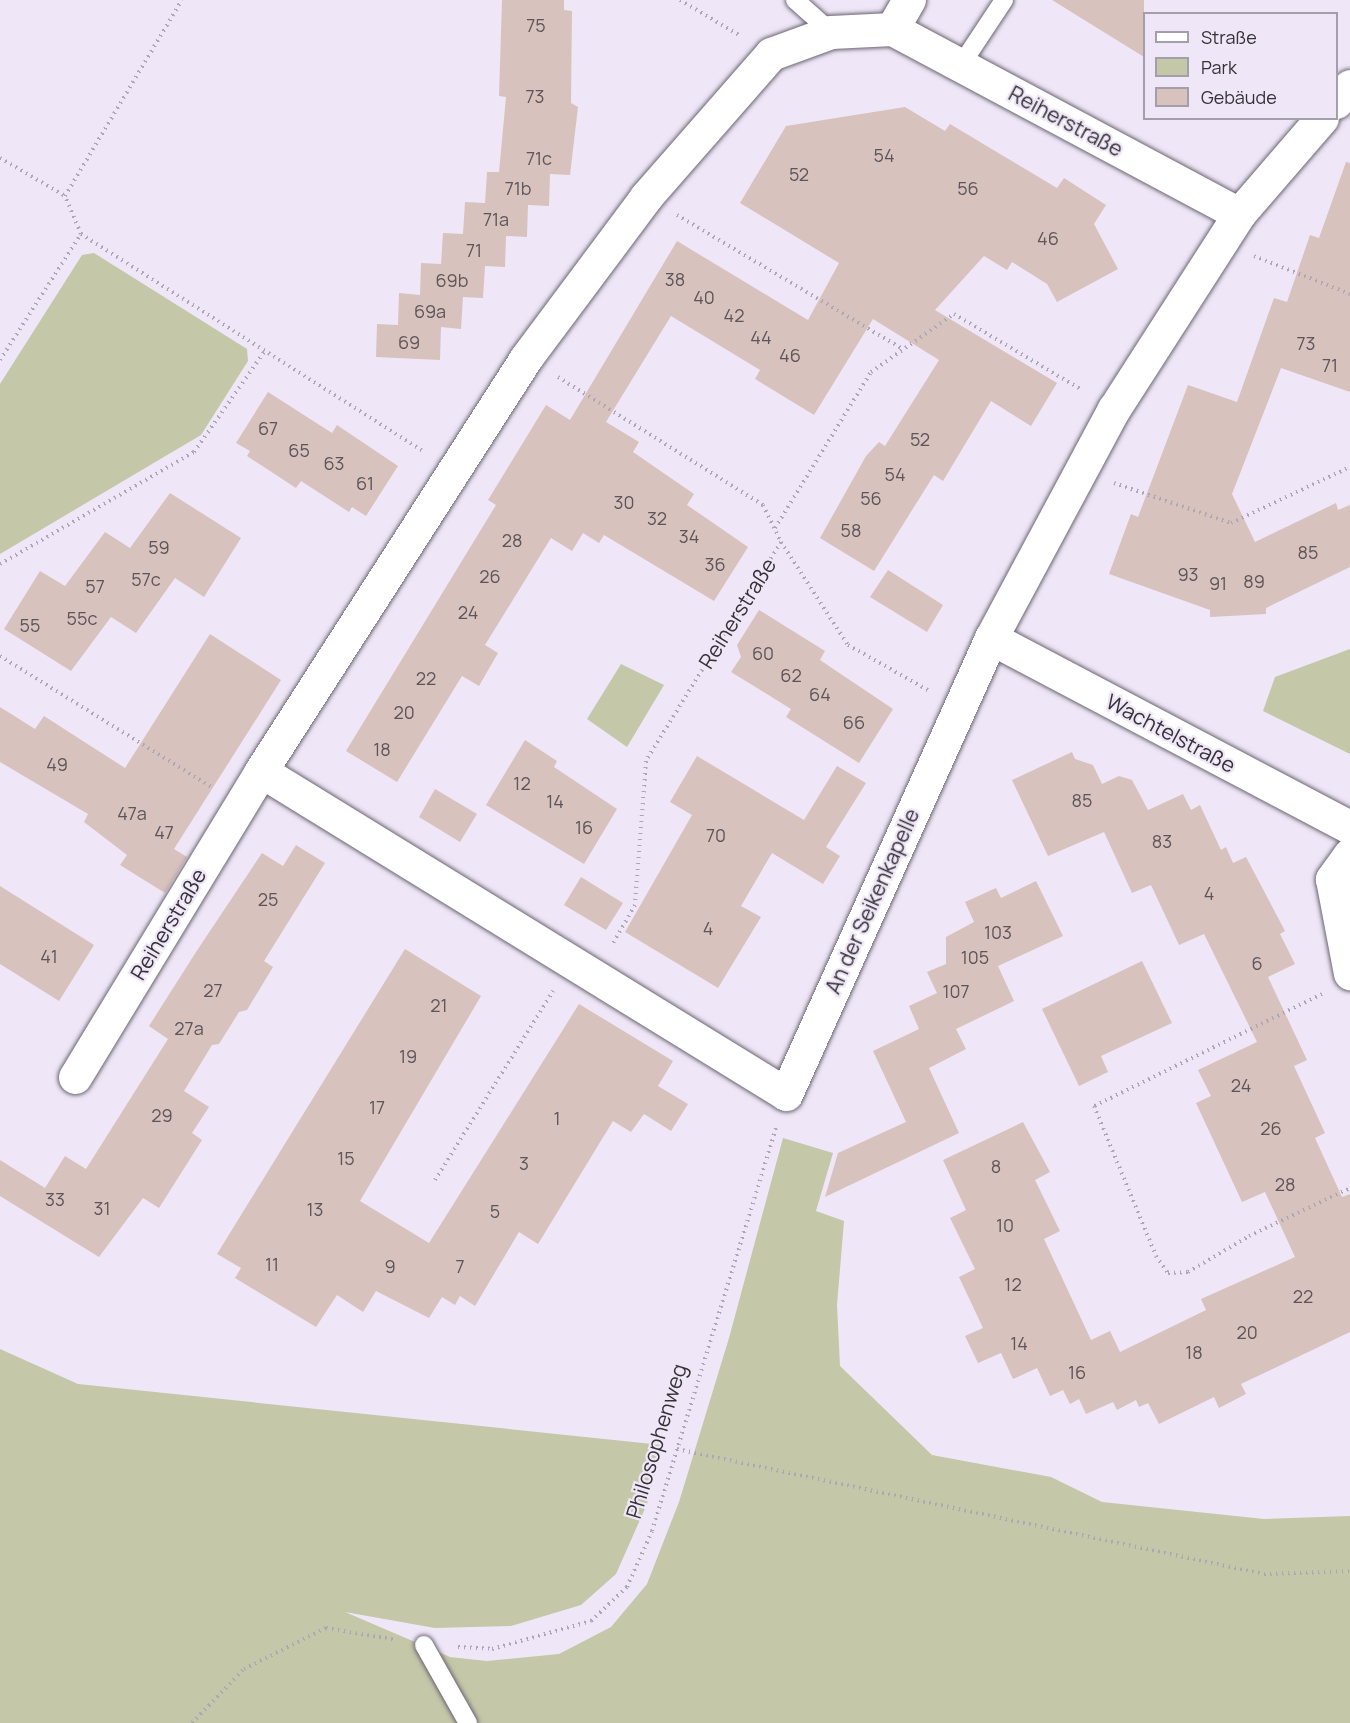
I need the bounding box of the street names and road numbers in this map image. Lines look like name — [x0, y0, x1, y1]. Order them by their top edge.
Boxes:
street label: Reiherstraße — [1005, 80, 1127, 162]
street label: Reiherstraße — [693, 553, 781, 673]
street label: Wachtelstraße — [1102, 688, 1240, 778]
street label: An der Seikenkapelle — [820, 804, 924, 998]
street label: Reiherstraße — [125, 864, 211, 984]
street label: Philosophenweg — [620, 1361, 692, 1521]

